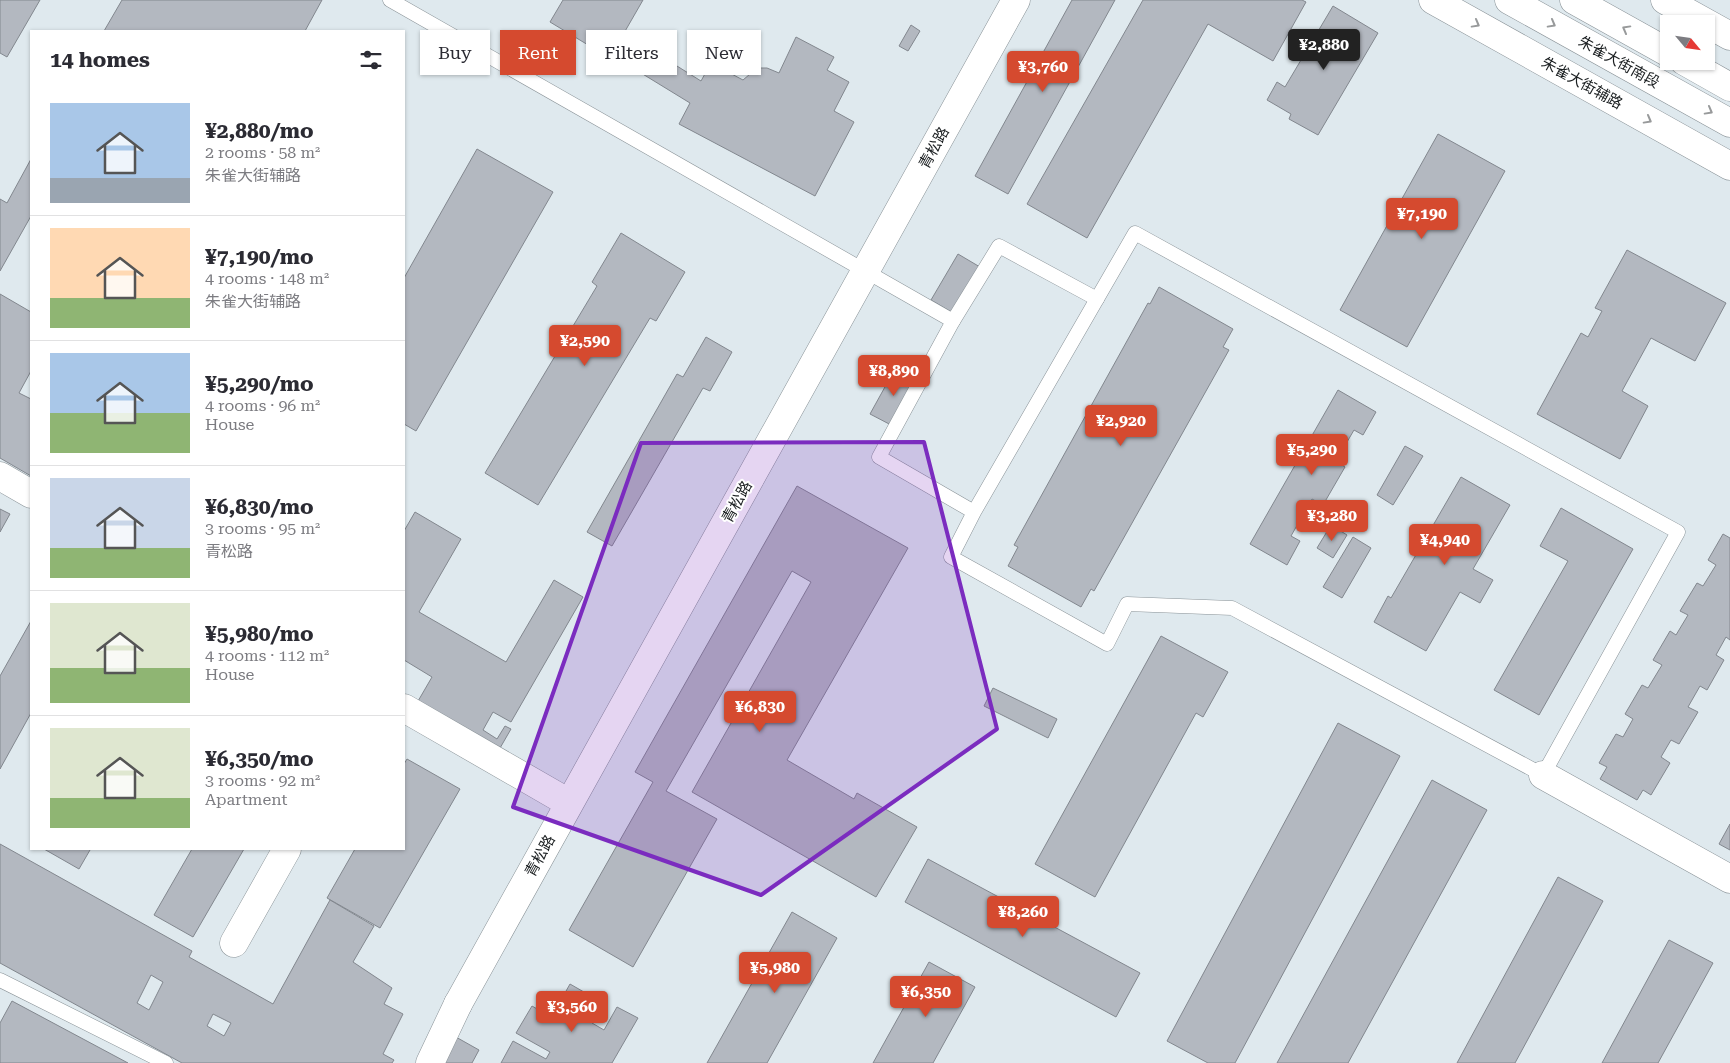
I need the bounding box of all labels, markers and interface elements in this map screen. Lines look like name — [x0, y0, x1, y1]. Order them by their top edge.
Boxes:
north arrow — [1660, 15, 1715, 70]
map controls — [1660, 15, 1715, 70]
one-way arrow — [1546, 17, 1555, 27]
one-way arrow — [1470, 18, 1479, 28]
one-way arrow — [1623, 25, 1632, 35]
pin: ¥2,880 — [1283, 28, 1365, 71]
chip: Buy — [420, 30, 490, 75]
chip: Rent — [500, 30, 576, 75]
chip: Filters — [586, 30, 677, 75]
chip: New — [687, 30, 761, 75]
street label: 朱雀大街南段 — [1575, 32, 1663, 92]
text: ¥2,880 — [1299, 35, 1349, 54]
icon: filters — [357, 46, 385, 74]
text: 14 homes — [50, 48, 150, 72]
pin: ¥3,760 — [1002, 51, 1084, 93]
street label: 朱雀大街辅路 — [1538, 53, 1626, 113]
text: ¥3,760 — [1018, 57, 1068, 76]
one-way arrow — [1703, 105, 1712, 115]
one-way arrow — [1643, 114, 1652, 124]
text: ¥2,880/mo — [205, 119, 314, 143]
icon: home — [90, 123, 150, 183]
street label: 青松路 — [915, 124, 953, 172]
text: 2 rooms · 58 m² — [205, 143, 320, 162]
text: 朱雀大街辅路 — [205, 166, 301, 185]
pin: ¥7,190 — [1381, 198, 1463, 240]
text: ¥7,190 — [1397, 204, 1447, 223]
text: ¥7,190/mo — [205, 245, 314, 269]
icon: home — [90, 248, 150, 308]
text: 4 rooms · 148 m² — [205, 269, 329, 288]
text: 朱雀大街辅路 — [205, 292, 301, 311]
pin: ¥2,590 — [544, 324, 626, 367]
text: ¥2,590 — [560, 331, 610, 350]
pin: ¥8,890 — [853, 354, 935, 397]
text: ¥8,890 — [869, 361, 919, 380]
text: ¥5,290/mo — [205, 372, 314, 396]
icon: home — [90, 373, 150, 433]
text: 4 rooms · 96 m² — [205, 396, 320, 415]
pin: ¥2,920 — [1080, 404, 1162, 447]
text: ¥2,920 — [1096, 411, 1146, 430]
text: House — [205, 415, 254, 434]
pin: ¥5,290 — [1271, 434, 1353, 476]
text: ¥5,290 — [1287, 440, 1337, 459]
street label: 青松路 — [718, 478, 756, 526]
text: ¥6,830/mo — [205, 495, 314, 519]
icon: home — [90, 498, 150, 558]
pin: ¥3,280 — [1291, 500, 1373, 542]
text: ¥3,280 — [1307, 506, 1357, 525]
text: 3 rooms · 95 m² — [205, 519, 320, 538]
pin: ¥4,940 — [1404, 524, 1486, 566]
text: ¥4,940 — [1420, 530, 1470, 549]
text: 青松路 — [205, 542, 253, 561]
text: ¥5,980/mo — [205, 622, 314, 646]
icon: home — [90, 623, 150, 683]
text: 4 rooms · 112 m² — [205, 646, 329, 665]
text: House — [205, 665, 254, 684]
pin: ¥6,830 — [719, 690, 801, 733]
text: ¥6,830 — [735, 697, 785, 716]
text: ¥6,350/mo — [205, 747, 314, 771]
icon: home — [90, 748, 150, 808]
text: 3 rooms · 92 m² — [205, 771, 320, 790]
text: Apartment — [205, 790, 288, 809]
street label: 青松路 — [521, 832, 559, 880]
pin: ¥8,260 — [982, 896, 1064, 938]
text: ¥8,260 — [998, 902, 1048, 921]
pin: ¥5,980 — [734, 952, 816, 994]
text: ¥5,980 — [750, 958, 800, 977]
pin: ¥6,350 — [885, 976, 967, 1018]
text: ¥6,350 — [901, 982, 951, 1001]
pin: ¥3,560 — [531, 990, 613, 1033]
text: ¥3,560 — [547, 997, 597, 1016]

